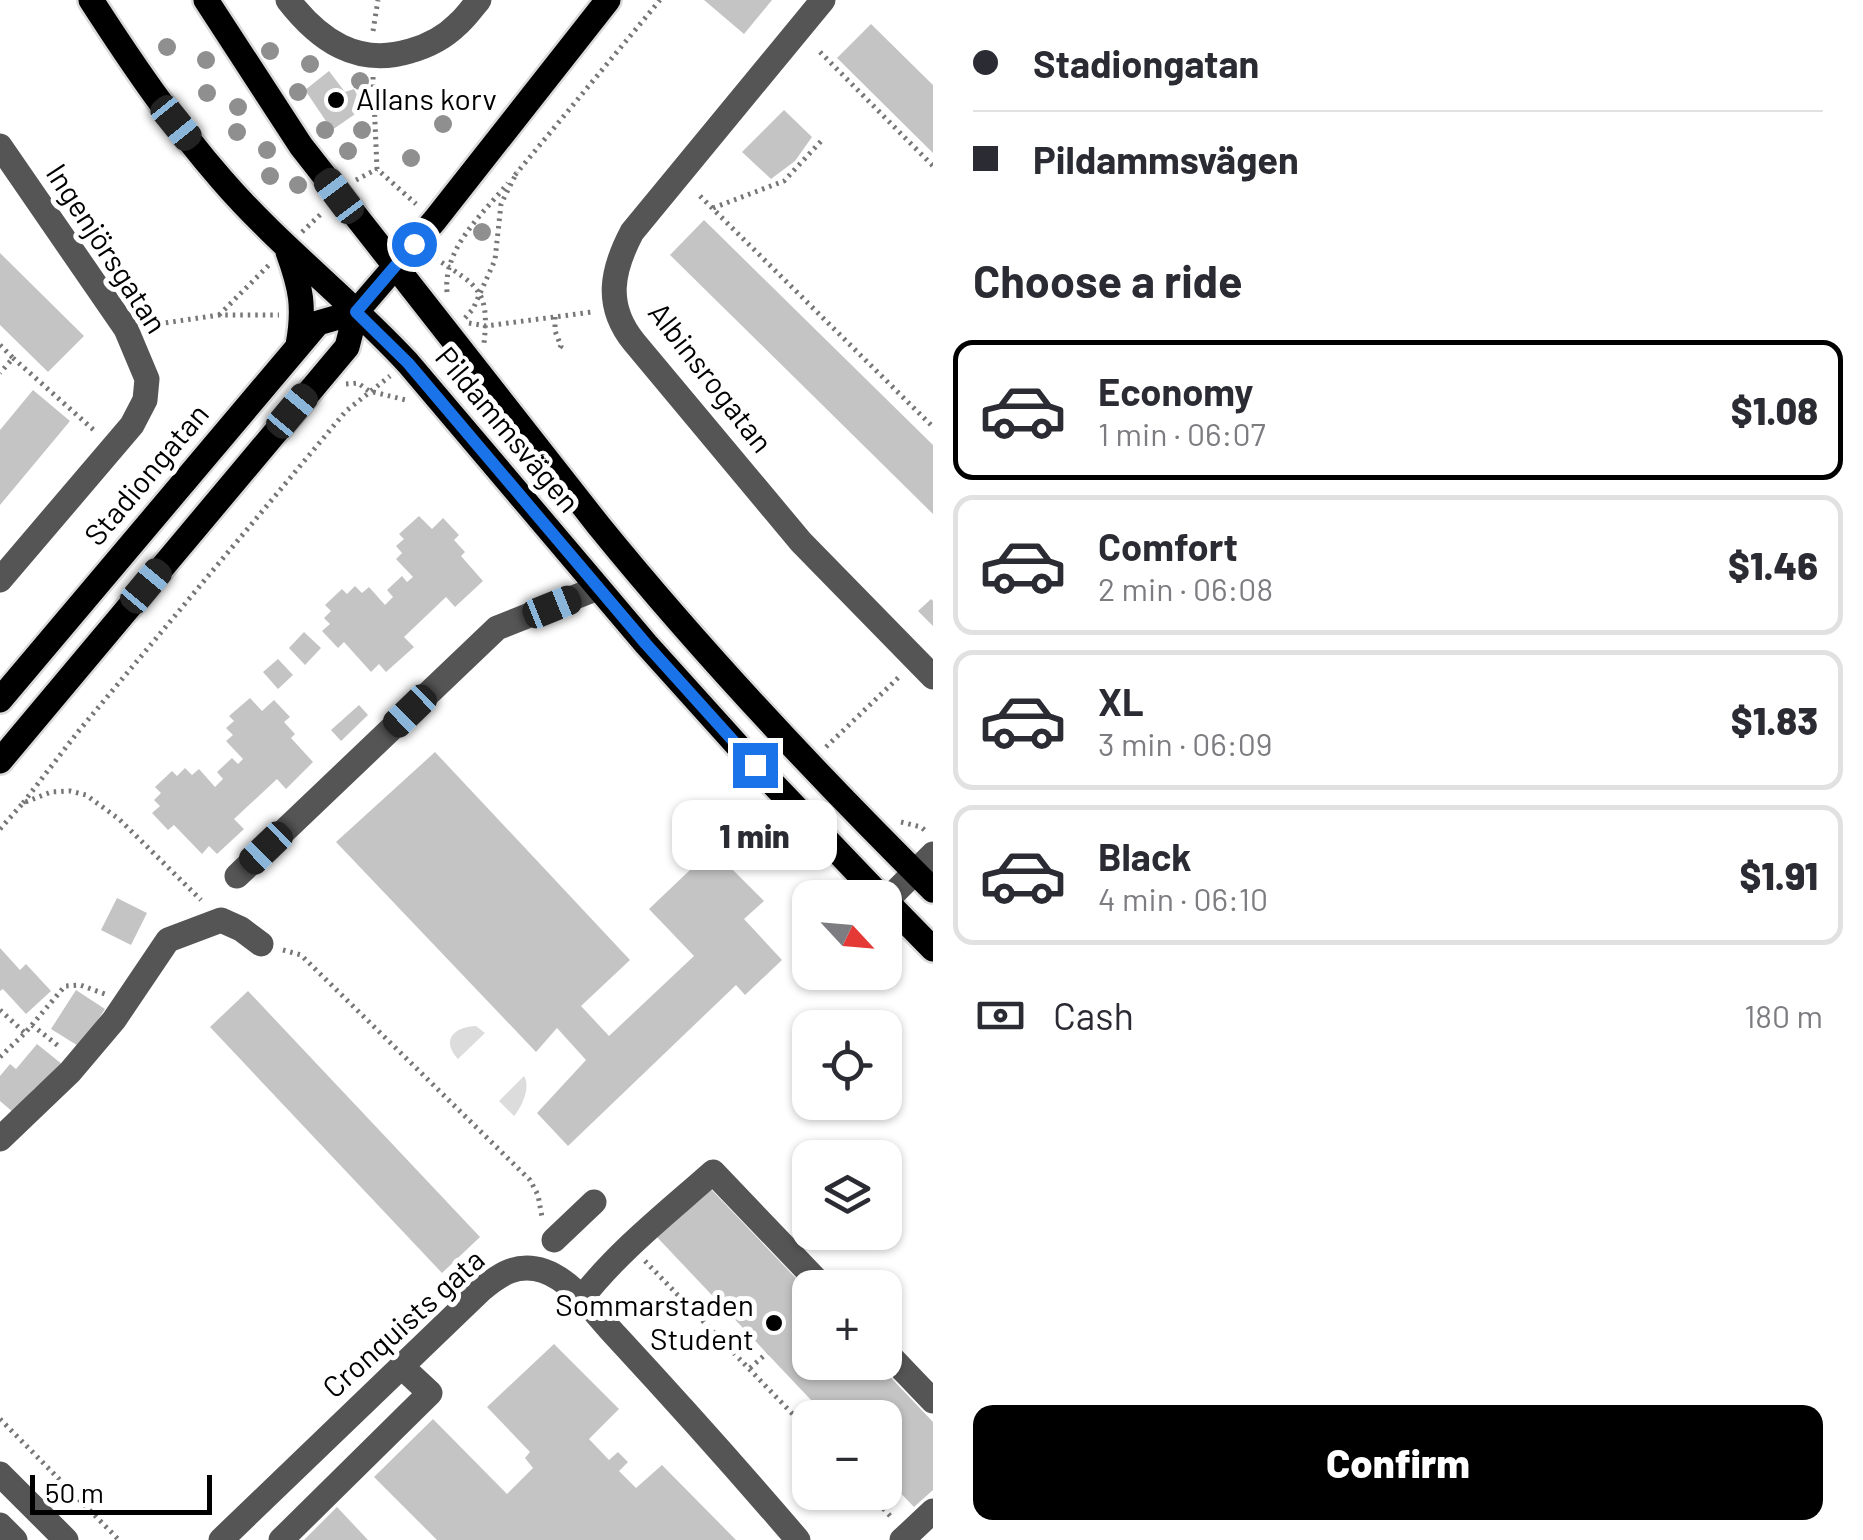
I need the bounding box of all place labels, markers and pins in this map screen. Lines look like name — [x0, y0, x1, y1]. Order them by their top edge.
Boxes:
place label: Allans korv — [356, 80, 497, 116]
marker: Allans korv — [325, 89, 347, 111]
place label: Sommarstaden Student — [555, 1286, 754, 1356]
marker: Sommarstaden Student — [763, 1312, 785, 1334]

